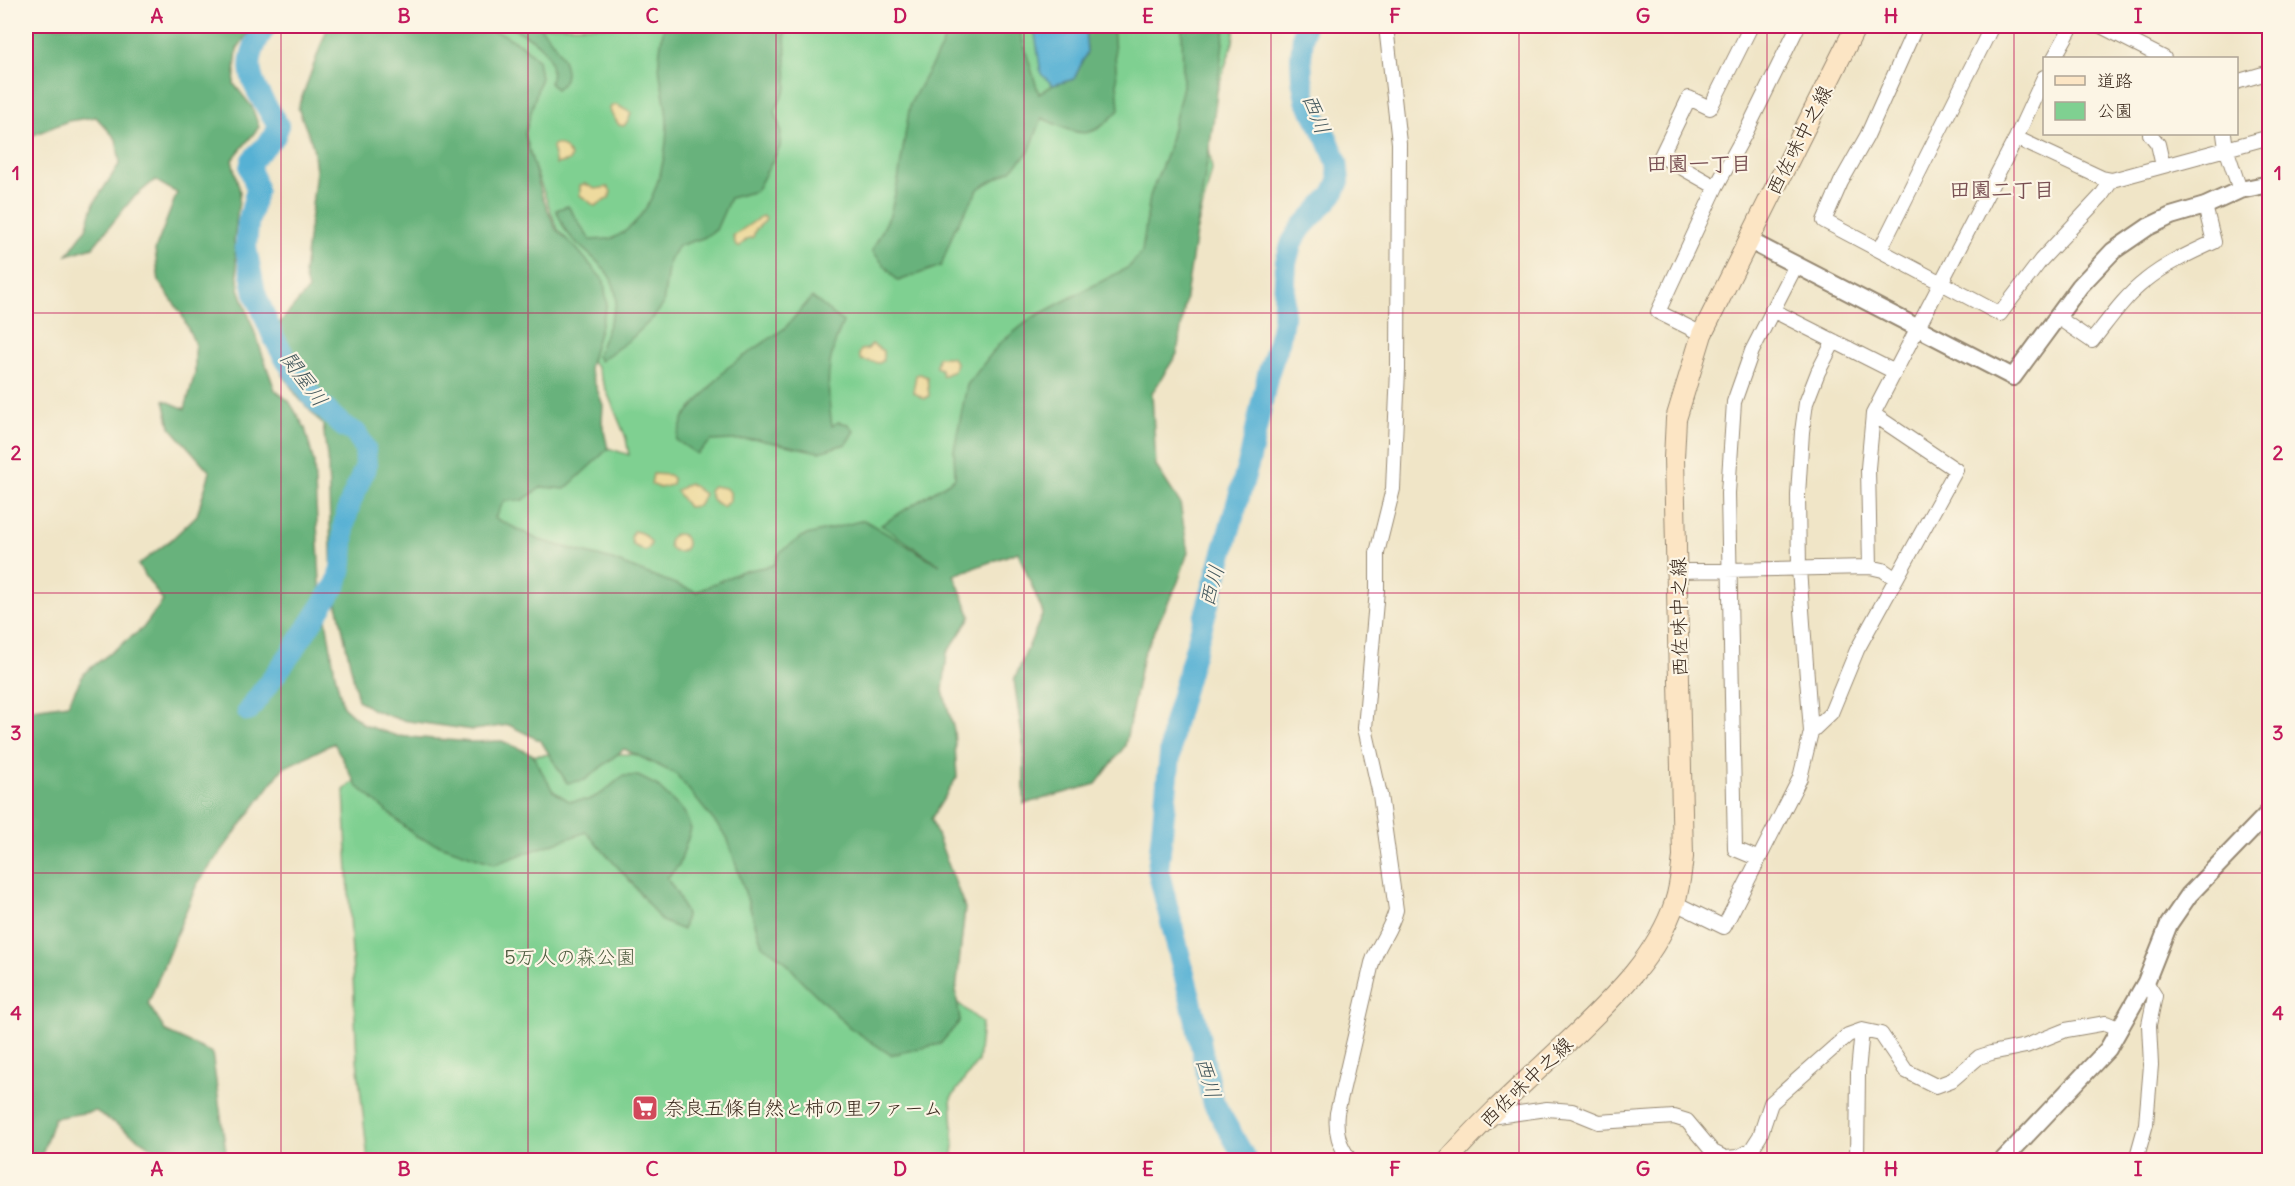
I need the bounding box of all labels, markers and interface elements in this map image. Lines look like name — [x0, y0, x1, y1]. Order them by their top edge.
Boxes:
text: A — [151, 3, 164, 28]
text: B — [397, 3, 411, 28]
text: C — [645, 3, 659, 28]
text: D — [893, 3, 907, 28]
text: E — [1142, 3, 1154, 28]
text: F — [1389, 3, 1401, 28]
text: G — [1636, 3, 1650, 28]
text: H — [1884, 3, 1898, 28]
text: I — [2134, 3, 2143, 28]
legend — [2043, 57, 2238, 135]
text: 道路 — [2097, 69, 2133, 92]
street label: 西佐味中之線 — [1760, 81, 1837, 199]
water label: 西川 — [1296, 89, 1337, 138]
text: 公園 — [2097, 99, 2133, 122]
district label: 田園一丁目 — [1647, 150, 1752, 177]
text: 1 — [12, 160, 20, 185]
text: 1 — [2274, 160, 2282, 185]
district label: 田園二丁目 — [1950, 176, 2055, 203]
water label: 関屋川 — [275, 345, 334, 412]
text: 2 — [11, 440, 22, 465]
text: 2 — [2273, 440, 2284, 465]
street label: 西佐味中之線 — [1665, 557, 1692, 677]
water label: 西川 — [1193, 562, 1230, 610]
text: 3 — [10, 720, 22, 745]
text: 3 — [2272, 720, 2284, 745]
park label: 5万人の森公園 — [504, 944, 636, 969]
text: 4 — [10, 1000, 22, 1025]
text: 4 — [2272, 1000, 2284, 1025]
street label: 西佐味中之線 — [1474, 1031, 1577, 1132]
water label: 西川 — [1190, 1054, 1227, 1102]
supermarket icon: 奈良五條自然と柿の里ファーム — [630, 1093, 660, 1123]
place label: 奈良五條自然と柿の里ファーム — [664, 1095, 943, 1120]
text: A — [151, 1156, 164, 1181]
text: B — [397, 1156, 411, 1181]
text: C — [645, 1156, 659, 1181]
text: D — [893, 1156, 907, 1181]
text: E — [1142, 1156, 1154, 1181]
text: F — [1389, 1156, 1401, 1181]
text: G — [1636, 1156, 1650, 1181]
text: H — [1884, 1156, 1898, 1181]
text: I — [2134, 1156, 2143, 1181]

